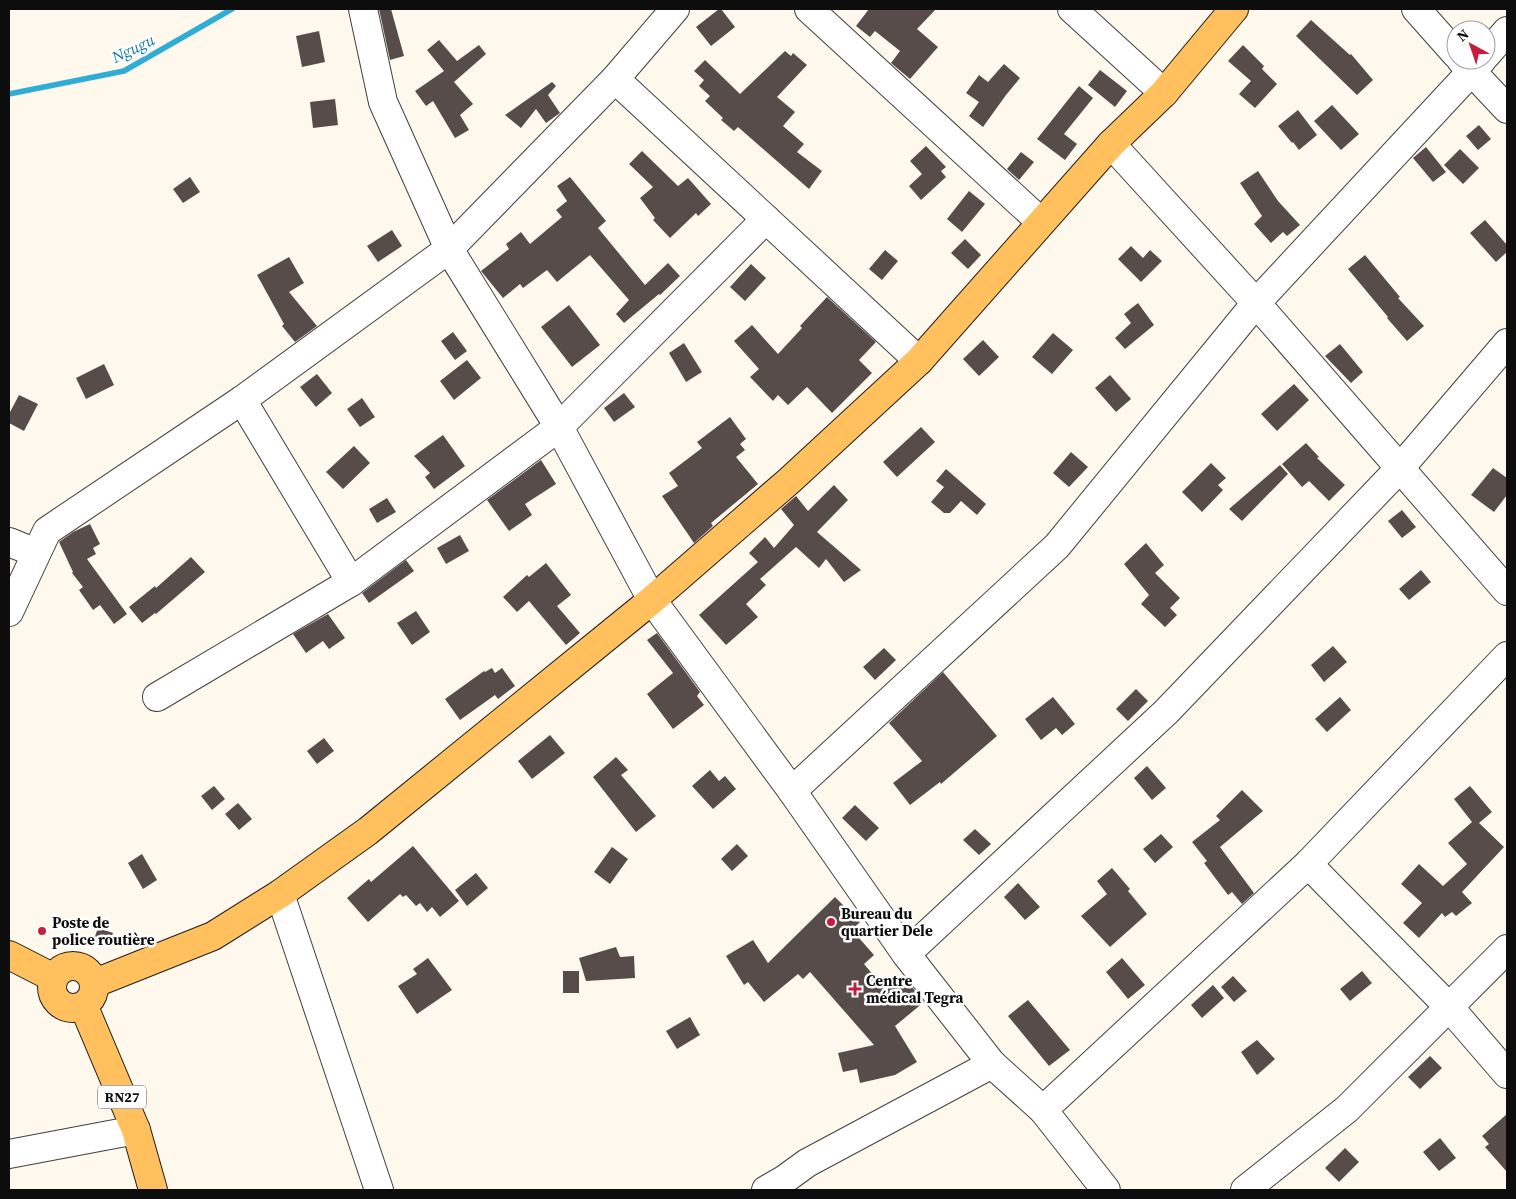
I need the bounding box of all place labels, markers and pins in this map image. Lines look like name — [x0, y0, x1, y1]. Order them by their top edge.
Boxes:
place label: Bureau du quartier Dele — [841, 903, 933, 941]
place label: Poste de police routière — [52, 912, 155, 950]
marker: Bureau du quartier Dele — [825, 916, 837, 928]
marker: Poste de police routière — [36, 925, 48, 937]
place label: Centre médical Tegra — [866, 970, 965, 1008]
marker: Centre médical Tegra — [848, 982, 862, 996]

